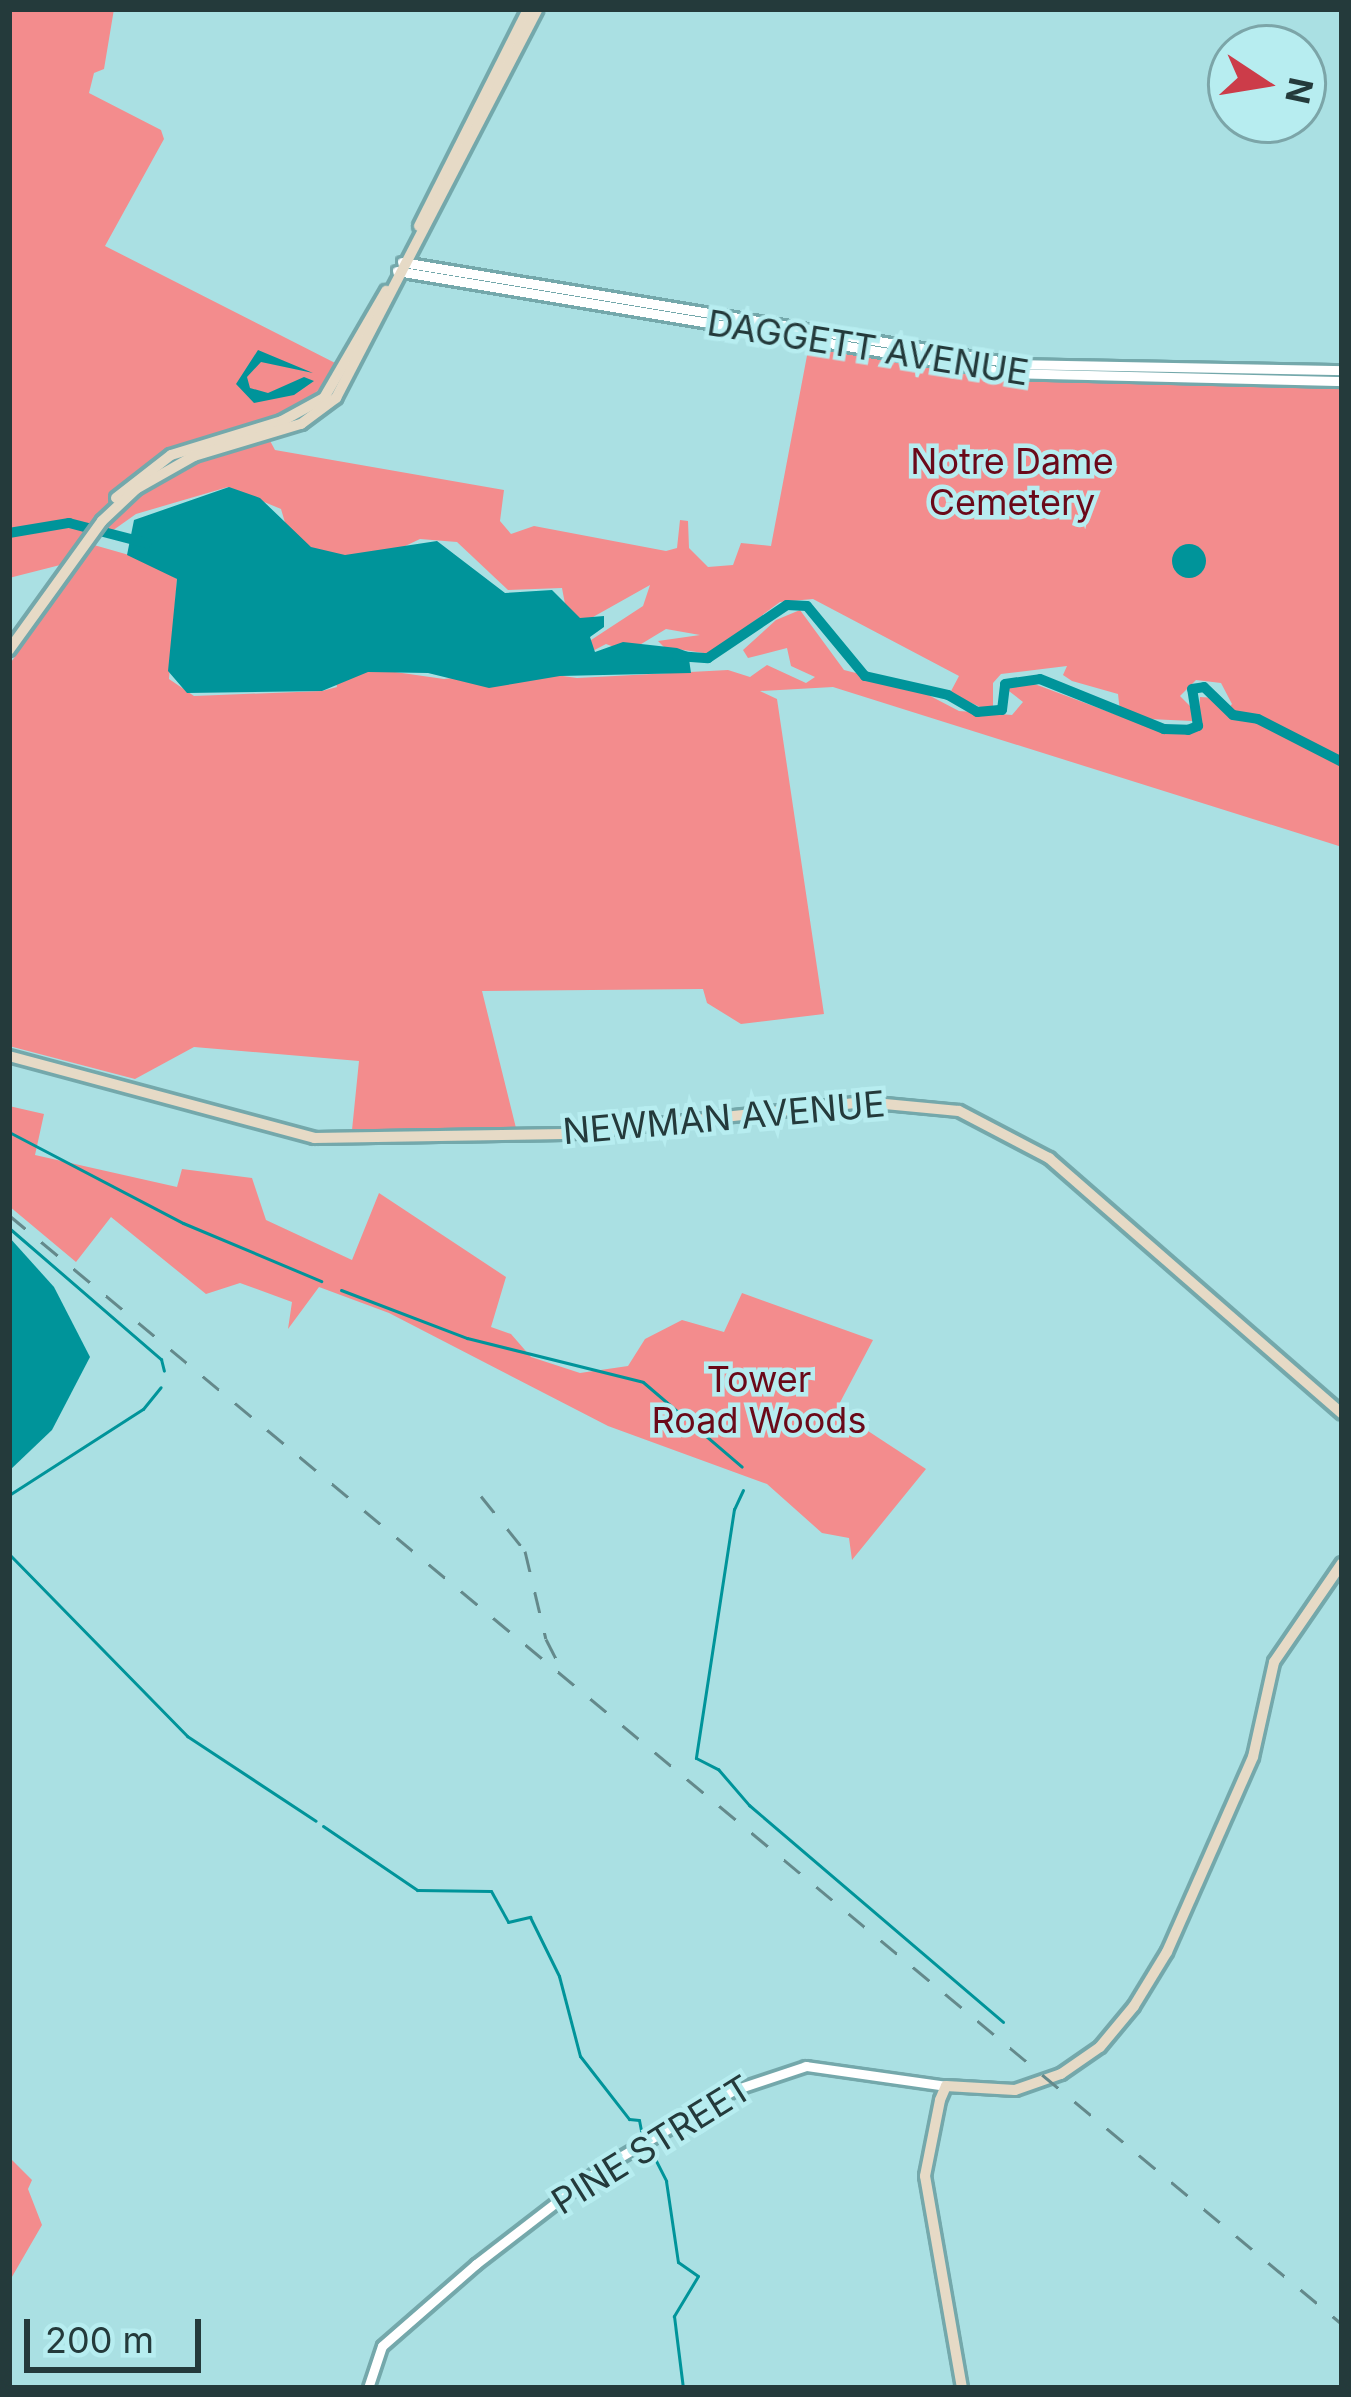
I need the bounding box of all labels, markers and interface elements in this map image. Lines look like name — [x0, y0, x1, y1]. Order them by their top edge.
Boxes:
north arrow — [1207, 24, 1327, 144]
text: N — [1277, 74, 1321, 107]
street label: DAGGETT AVENUE — [704, 301, 1032, 395]
park label: Notre Dame Cemetery — [910, 439, 1114, 524]
street label: NEWMAN AVENUE — [561, 1082, 887, 1154]
park label: Tower Road Woods — [652, 1357, 866, 1442]
street label: PINE STREET — [544, 2066, 760, 2224]
scale bar — [30, 2295, 207, 2369]
text: 200 m — [45, 2318, 154, 2362]

